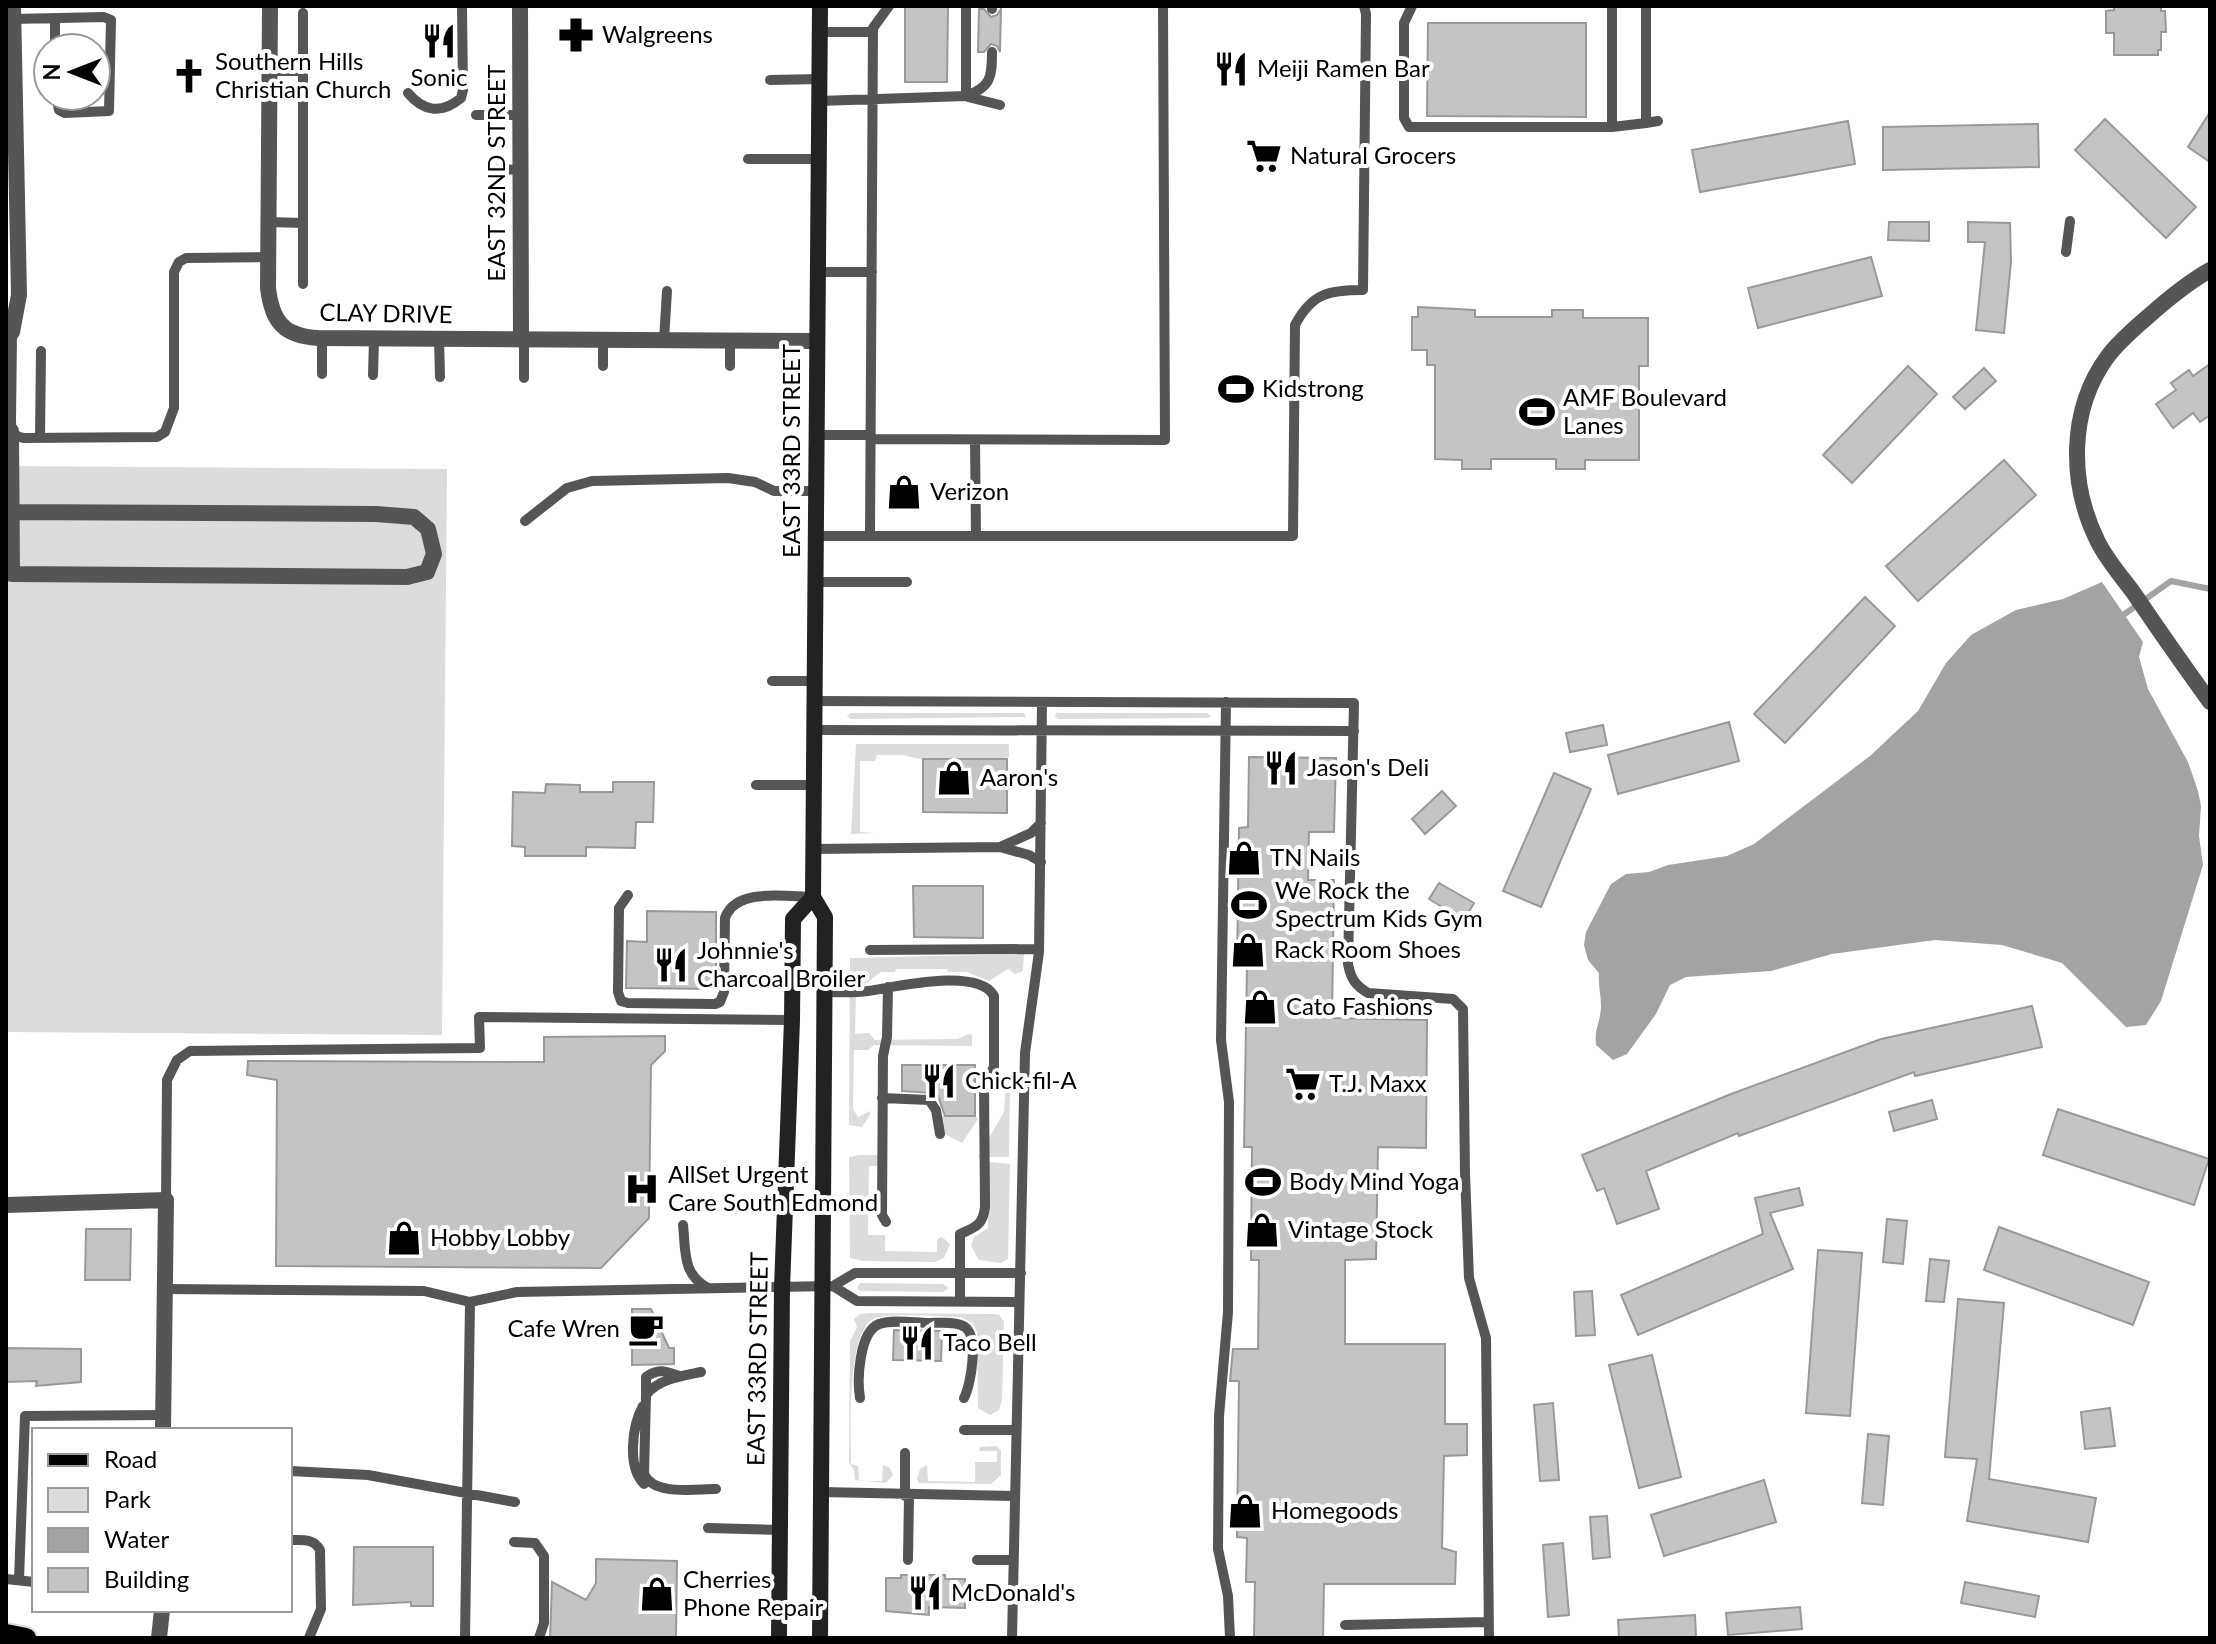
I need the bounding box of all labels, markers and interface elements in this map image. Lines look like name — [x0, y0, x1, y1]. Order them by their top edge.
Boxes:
pharmacy icon: Walgreens — [557, 16, 595, 54]
place label: Walgreens — [602, 19, 713, 48]
restaurant icon: Sonic — [420, 22, 458, 60]
north arrow — [32, 32, 112, 112]
place label: Southern Hills Christian Church — [215, 46, 391, 103]
restaurant icon: Meiji Ramen Bar — [1212, 50, 1250, 88]
place label: Meiji Ramen Bar — [1257, 53, 1430, 82]
church icon: Southern Hills Christian Church — [170, 57, 208, 95]
place label: Sonic — [410, 62, 468, 91]
text: N — [38, 64, 65, 80]
street label: EAST 32ND STREET — [481, 64, 510, 282]
supermarket icon: Natural Grocers — [1245, 137, 1283, 175]
place label: Natural Grocers — [1290, 140, 1456, 169]
street label: CLAY DRIVE — [319, 297, 453, 328]
street label: EAST 33RD STREET — [776, 344, 805, 558]
sports icon: Kidstrong — [1217, 370, 1255, 408]
place label: Kidstrong — [1262, 373, 1364, 402]
place label: AMF Boulevard Lanes — [1563, 382, 1727, 439]
sports icon: AMF Boulevard Lanes — [1518, 393, 1556, 431]
shop icon: Verizon — [885, 473, 923, 511]
place label: Verizon — [930, 476, 1009, 505]
restaurant icon: Jason's Deli — [1262, 749, 1300, 787]
place label: Jason's Deli — [1307, 752, 1429, 781]
shop icon: Aaron's — [935, 759, 973, 797]
place label: Aaron's — [980, 762, 1058, 791]
shop icon: TN Nails — [1225, 839, 1263, 877]
place label: TN Nails — [1270, 842, 1360, 871]
place label: We Rock the Spectrum Kids Gym — [1275, 875, 1483, 932]
sports icon: We Rock the Spectrum Kids Gym — [1230, 886, 1268, 924]
shop icon: Rack Room Shoes — [1229, 931, 1267, 969]
place label: Rack Room Shoes — [1274, 934, 1461, 963]
place label: Johnnie's Charcoal Broiler — [697, 935, 865, 992]
restaurant icon: Johnnie's Charcoal Broiler — [652, 946, 690, 984]
shop icon: Cato Fashions — [1241, 988, 1279, 1026]
place label: Cato Fashions — [1286, 991, 1433, 1020]
restaurant icon: Chick-fil-A — [920, 1062, 958, 1100]
place label: Chick-fil-A — [965, 1065, 1078, 1094]
supermarket icon: T.J. Maxx — [1284, 1065, 1322, 1103]
place label: T.J. Maxx — [1329, 1068, 1427, 1097]
place label: AllSet Urgent Care South Edmond — [668, 1159, 878, 1216]
sports icon: Body Mind Yoga — [1244, 1163, 1282, 1201]
place label: Body Mind Yoga — [1289, 1166, 1460, 1195]
hospital icon: AllSet Urgent Care South Edmond — [623, 1170, 661, 1208]
shop icon: Vintage Stock — [1243, 1211, 1281, 1249]
place label: Vintage Stock — [1288, 1214, 1434, 1243]
shop icon: Hobby Lobby — [385, 1219, 423, 1257]
place label: Hobby Lobby — [430, 1222, 571, 1251]
street label: EAST 33RD STREET — [740, 1252, 773, 1466]
cafe icon: Cafe Wren — [627, 1310, 665, 1348]
place label: Cafe Wren — [508, 1313, 620, 1342]
restaurant icon: Taco Bell — [898, 1324, 936, 1362]
place label: Taco Bell — [943, 1327, 1037, 1356]
legend — [32, 1428, 292, 1612]
text: Road — [104, 1444, 157, 1473]
text: Park — [104, 1484, 152, 1513]
shop icon: Homegoods — [1226, 1492, 1264, 1530]
place label: Homegoods — [1271, 1495, 1398, 1524]
text: Water — [104, 1524, 169, 1553]
text: Building — [104, 1564, 189, 1593]
place label: Cherries Phone Repair — [683, 1564, 824, 1621]
restaurant icon: McDonald's — [906, 1574, 944, 1612]
shop icon: Cherries Phone Repair — [638, 1575, 676, 1613]
place label: McDonald's — [951, 1577, 1075, 1606]

